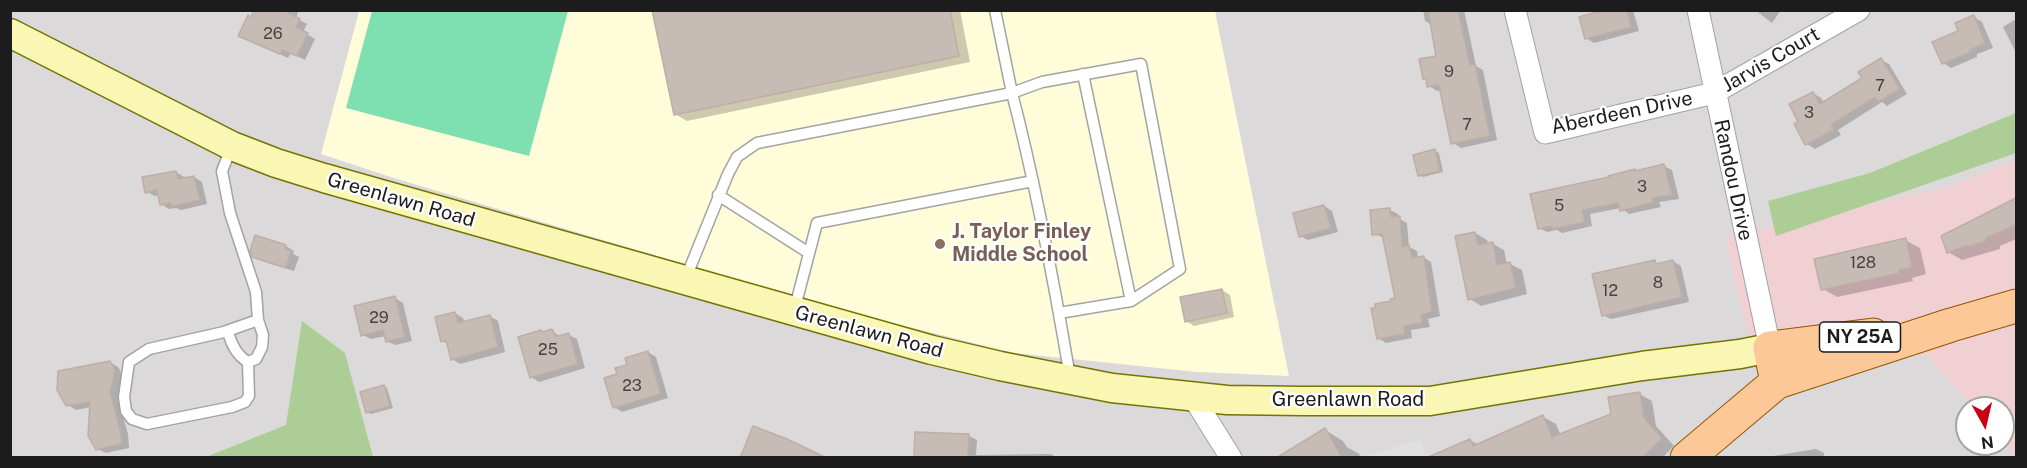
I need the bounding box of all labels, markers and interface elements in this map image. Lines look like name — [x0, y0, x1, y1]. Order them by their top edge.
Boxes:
street label: Jarvis Court — [1718, 22, 1824, 98]
house number: 26 — [263, 24, 283, 44]
house number: 9 — [1444, 62, 1454, 82]
house number: 7 — [1875, 76, 1885, 96]
street label: Aberdeen Drive — [1549, 86, 1695, 140]
house number: 3 — [1804, 103, 1814, 123]
house number: 7 — [1462, 115, 1472, 135]
street label: Randou Drive — [1708, 117, 1758, 243]
street label: Greenlawn Road — [324, 167, 478, 233]
house number: 3 — [1637, 177, 1647, 197]
house number: 5 — [1554, 196, 1564, 216]
place label: J. Taylor Finley Middle School — [952, 220, 1091, 267]
marker: J. Taylor Finley Middle School — [933, 237, 947, 251]
house number: 128 — [1850, 253, 1876, 273]
house number: 8 — [1653, 273, 1663, 293]
house number: 12 — [1602, 281, 1618, 301]
street label: Greenlawn Road — [792, 301, 946, 363]
house number: 29 — [369, 308, 389, 328]
road number: NY 25A — [1820, 322, 1900, 352]
house number: 25 — [538, 340, 558, 360]
house number: 23 — [622, 376, 642, 396]
street label: Greenlawn Road — [1272, 388, 1424, 412]
north arrow — [1955, 396, 2015, 456]
text: N — [1980, 432, 1995, 453]

